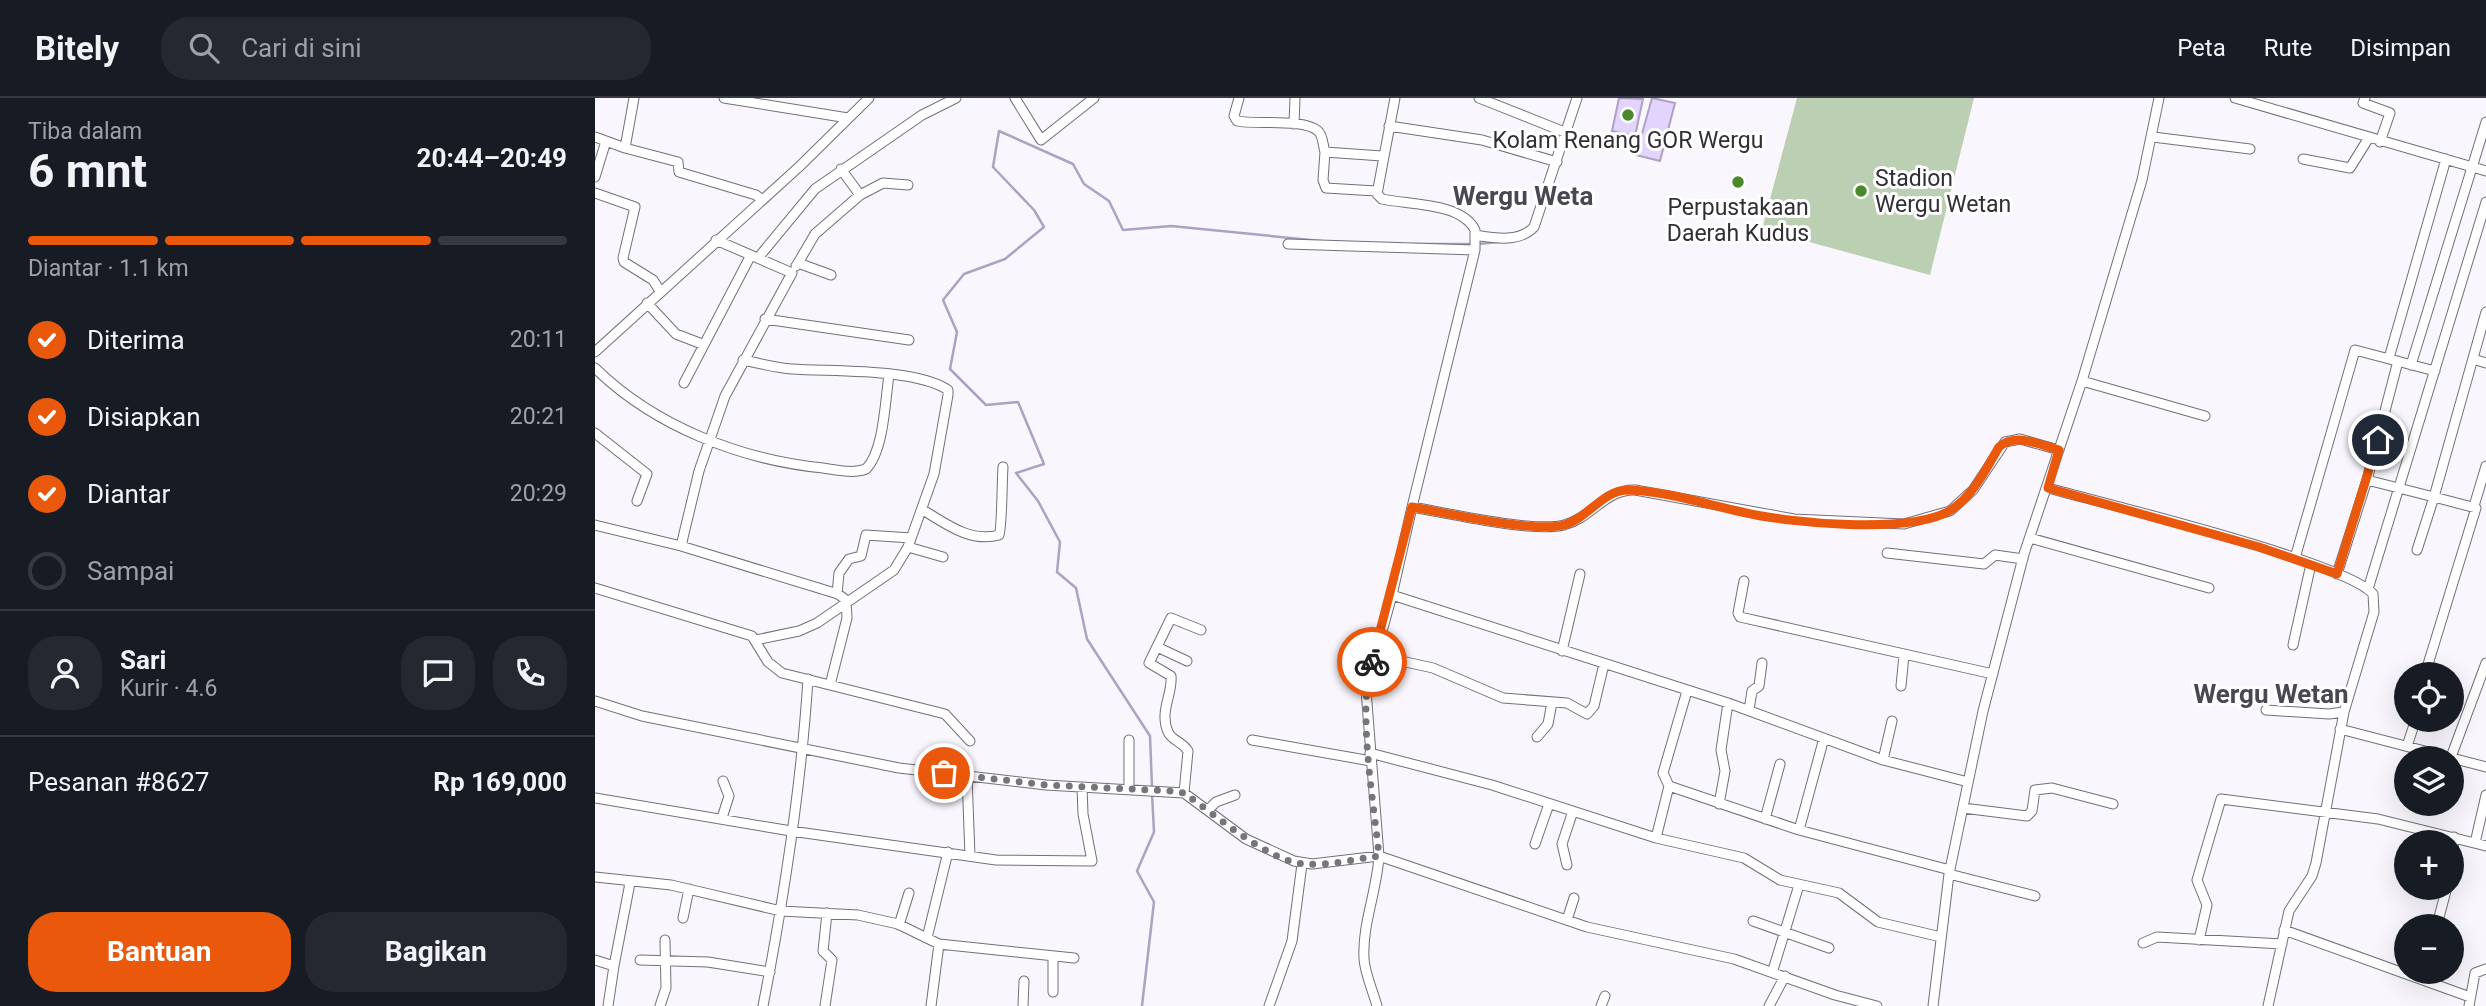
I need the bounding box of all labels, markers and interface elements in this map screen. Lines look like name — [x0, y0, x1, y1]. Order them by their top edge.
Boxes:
search box — [161, 17, 651, 80]
text: Bitely — [35, 29, 119, 68]
icon: search — [185, 29, 223, 67]
text: Cari di sini — [241, 33, 362, 63]
text: Peta — [2177, 34, 2226, 62]
text: Rute — [2264, 34, 2312, 62]
text: Disimpan — [2350, 34, 2451, 62]
marker: Kolam Renang GOR Wergu — [1620, 107, 1636, 123]
text: Tiba dalam — [28, 118, 142, 145]
place label: Kolam Renang GOR Wergu — [1493, 127, 1763, 154]
text: 20:44–20:49 — [417, 143, 567, 173]
text: 6 mnt — [28, 144, 147, 198]
place label: Stadion Wergu Wetan — [1875, 165, 2011, 218]
marker: Perpustakaan Daerah Kudus — [1730, 174, 1746, 190]
district label: Wergu Weta — [1453, 181, 1593, 211]
marker: Stadion Wergu Wetan — [1853, 183, 1869, 199]
place label: Perpustakaan Daerah Kudus — [1667, 194, 1809, 247]
text: Diantar · 1.1 km — [28, 255, 189, 282]
icon: check — [28, 321, 66, 359]
text: Diterima — [87, 325, 185, 355]
text: 20:11 — [510, 326, 567, 353]
icon: check — [28, 398, 66, 436]
text: Disiapkan — [87, 402, 201, 432]
text: 20:21 — [510, 403, 567, 430]
pin — [2348, 410, 2408, 470]
icon: home — [2359, 421, 2397, 459]
icon: check — [28, 475, 66, 513]
text: Diantar — [87, 479, 170, 509]
text: 20:29 — [510, 480, 567, 507]
text: Sampai — [87, 556, 174, 586]
courier — [1337, 627, 1407, 697]
button: person — [28, 636, 102, 710]
button: chat — [401, 636, 475, 710]
button: phone — [493, 636, 567, 710]
icon: bike — [1353, 643, 1391, 681]
text: Sari — [120, 645, 166, 675]
map controls — [2394, 662, 2464, 984]
button: locate — [2394, 662, 2464, 732]
text: Kurir · 4.6 — [120, 675, 217, 702]
district label: Wergu Wetan — [2193, 679, 2349, 709]
pin — [914, 743, 974, 803]
button: layers — [2394, 746, 2464, 816]
icon: bag — [925, 754, 963, 792]
text: Pesanan #8627 — [28, 767, 209, 797]
text: Rp 169,000 — [433, 767, 567, 797]
button: + — [2394, 830, 2464, 900]
button: Bantuan — [28, 912, 291, 992]
button: Bagikan — [305, 912, 567, 992]
button: − — [2394, 914, 2464, 984]

